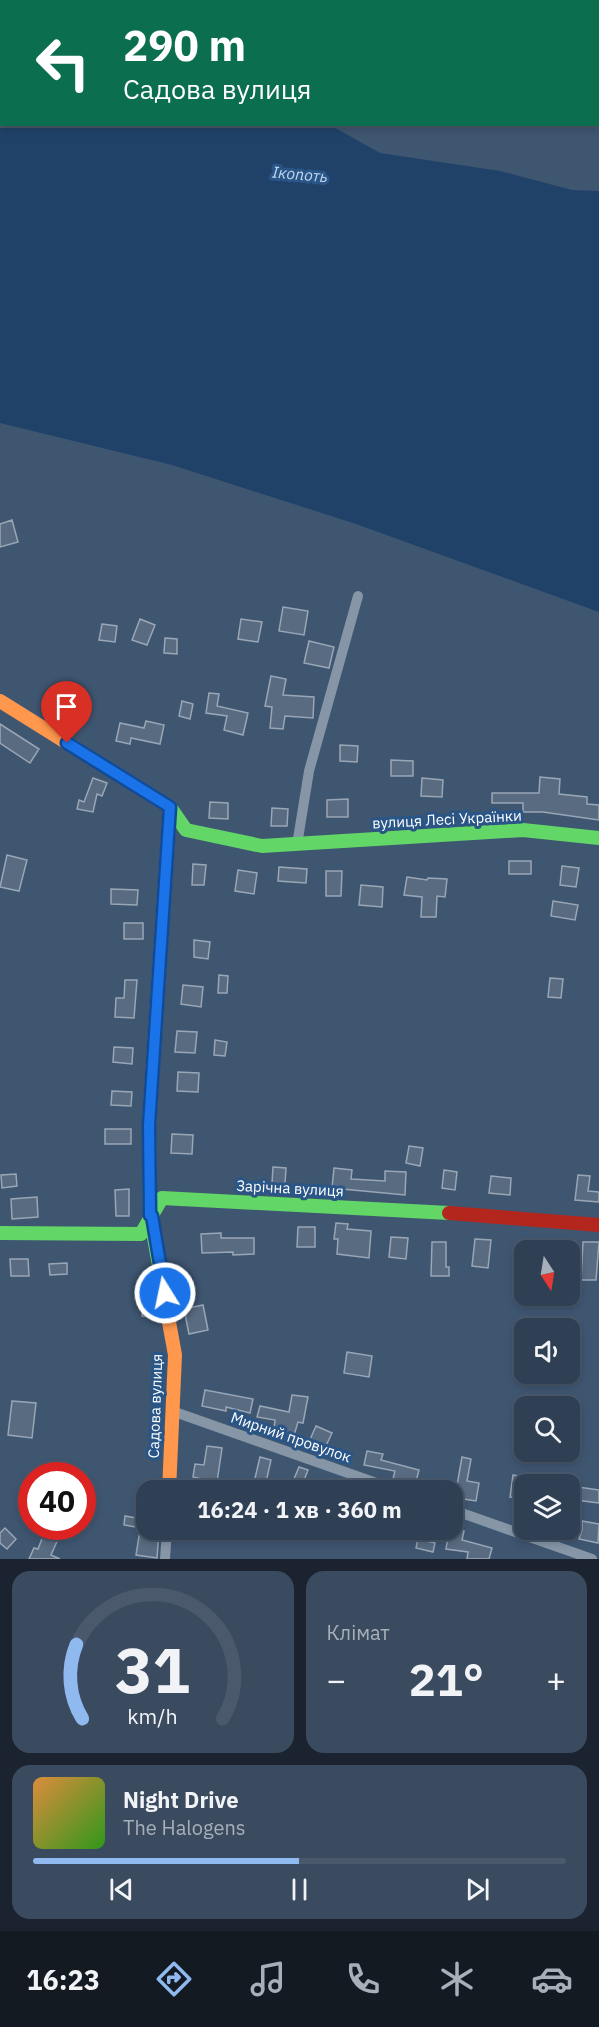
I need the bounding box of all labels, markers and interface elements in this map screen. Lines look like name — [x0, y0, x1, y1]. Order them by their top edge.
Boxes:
text: 290 m — [123, 18, 246, 73]
icon: left — [24, 24, 102, 102]
text: Садова вулиця — [123, 71, 311, 106]
water label: Ікопоть — [271, 162, 329, 186]
pin — [41, 681, 92, 743]
icon: arrive — [50, 690, 83, 723]
street label: вулиця Лесі Українки — [372, 806, 522, 832]
street label: Зарічна вулиця — [236, 1176, 344, 1200]
north arrow — [514, 1240, 580, 1306]
map controls — [514, 1240, 580, 1540]
position arrow — [133, 1261, 197, 1325]
button: sound — [514, 1318, 580, 1384]
street label: Садова вулиця — [144, 1353, 166, 1459]
button: search — [514, 1396, 580, 1462]
street label: Мирний провулок — [228, 1408, 354, 1466]
speed limit sign: 40 — [18, 1462, 96, 1540]
button: layers — [514, 1474, 580, 1540]
text: 16:24 · 1 хв · 360 m — [197, 1495, 402, 1524]
text: Клімат — [327, 1619, 390, 1646]
text: 31 — [115, 1629, 190, 1710]
text: 21° — [409, 1650, 484, 1708]
text: − — [327, 1658, 346, 1701]
text: + — [546, 1658, 566, 1701]
text: km/h — [128, 1702, 178, 1730]
text: Night Drive — [123, 1785, 239, 1814]
text: The Halogens — [123, 1814, 245, 1841]
icon: previous — [105, 1873, 138, 1906]
icon: pause — [283, 1873, 316, 1906]
icon: next — [461, 1873, 494, 1906]
icon: directions — [153, 1958, 195, 2000]
icon: music — [247, 1958, 289, 2000]
icon: phone — [342, 1958, 384, 2000]
icon: climate — [436, 1958, 478, 2000]
icon: car — [531, 1958, 573, 2000]
text: 16:23 — [26, 1962, 100, 1997]

